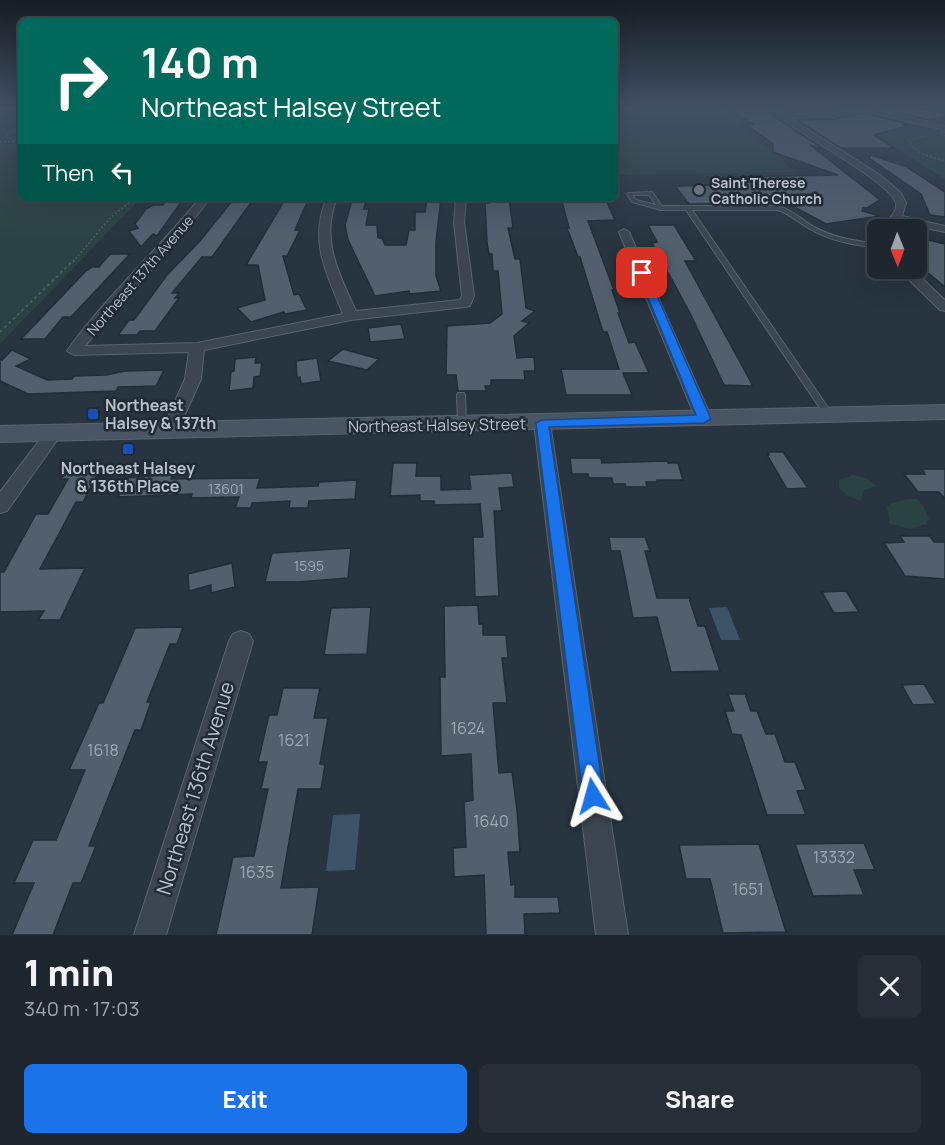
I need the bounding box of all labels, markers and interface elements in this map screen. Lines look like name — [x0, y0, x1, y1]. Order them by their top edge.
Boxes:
text: 140 m — [141, 33, 259, 91]
icon: right — [42, 42, 120, 120]
text: Northeast Halsey Street — [141, 88, 441, 125]
icon: left — [106, 156, 139, 189]
text: Then — [42, 158, 94, 188]
place label: Saint Therese Catholic Church — [711, 173, 822, 208]
marker: Saint Therese Catholic Church — [692, 183, 706, 197]
street label: Northeast 137th Avenue — [83, 211, 197, 339]
north arrow — [867, 219, 927, 279]
map controls — [867, 219, 927, 279]
pin — [616, 247, 667, 298]
icon: arrive — [625, 256, 658, 289]
place label: Northeast Halsey & 137th — [105, 394, 216, 434]
marker: Northeast Halsey & 137th — [86, 407, 100, 421]
street label: Northeast Halsey Street — [348, 412, 526, 438]
marker: Northeast Halsey & 136th Place — [121, 442, 135, 456]
place label: Northeast Halsey & 136th Place — [61, 457, 195, 497]
house number: 13601 — [208, 479, 244, 498]
house number: 1595 — [294, 556, 324, 575]
street label: Northeast 136th Avenue — [150, 678, 240, 898]
house number: 1624 — [451, 717, 485, 739]
house number: 1621 — [278, 729, 310, 751]
house number: 1618 — [87, 739, 119, 761]
position arrow — [561, 764, 625, 828]
house number: 1640 — [473, 810, 509, 832]
house number: 13332 — [813, 846, 855, 868]
house number: 1635 — [240, 861, 274, 883]
house number: 1651 — [732, 878, 764, 900]
text: 1 min — [24, 948, 114, 997]
button: close — [858, 955, 921, 1018]
text: 340 m · 17:03 — [24, 995, 140, 1022]
button: Exit — [24, 1064, 467, 1133]
button: Share — [479, 1064, 921, 1133]

